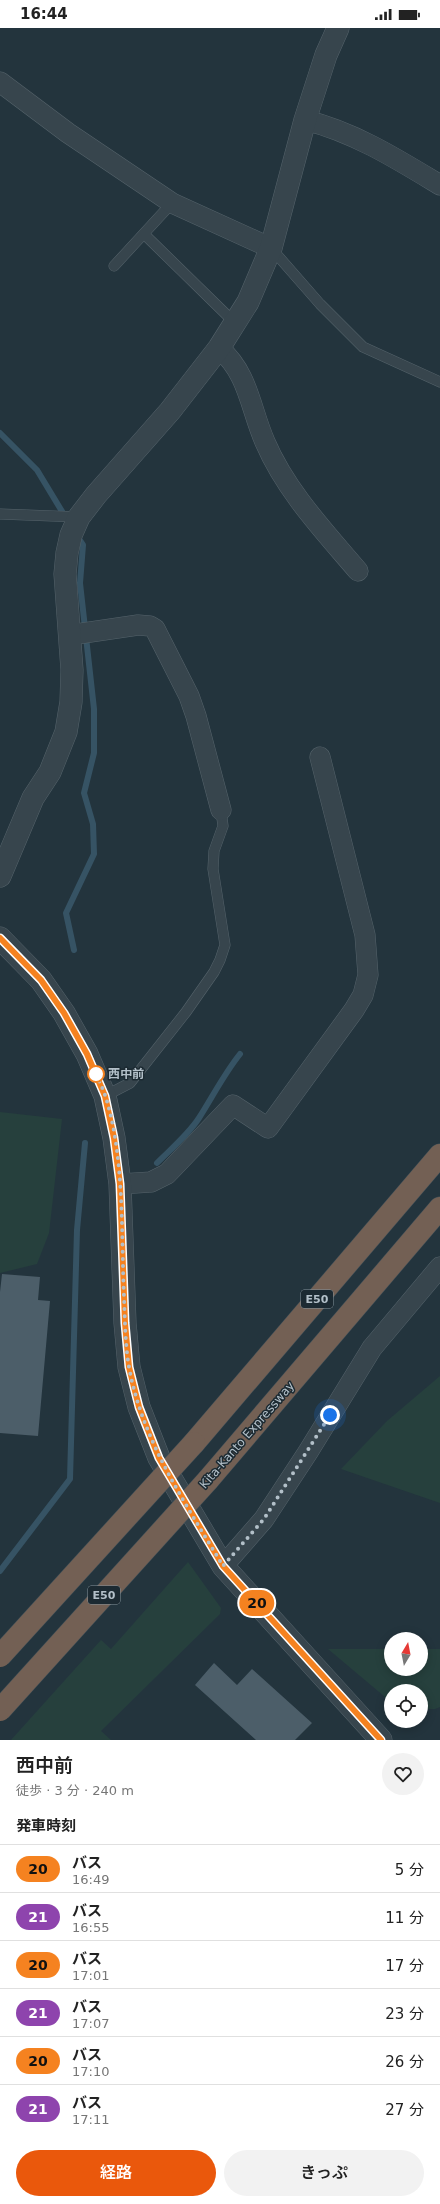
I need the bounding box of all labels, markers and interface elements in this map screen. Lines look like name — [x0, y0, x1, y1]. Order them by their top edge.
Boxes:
text: 16:44 — [20, 5, 68, 23]
marker: 西中前 — [87, 1065, 105, 1083]
place label: 西中前 — [108, 1067, 144, 1081]
road number: E50 — [301, 1290, 333, 1308]
street label: Kita-Kanto Expressway — [197, 1379, 297, 1491]
your location — [320, 1405, 340, 1425]
road number: E50 — [88, 1586, 120, 1604]
line badge: 20 — [239, 1590, 275, 1616]
text: 20 — [247, 1595, 267, 1611]
north arrow — [384, 1632, 428, 1676]
map controls — [384, 1632, 428, 1728]
button: locate — [384, 1684, 428, 1728]
button: heart — [382, 1753, 424, 1795]
text: 西中前 — [16, 1754, 73, 1776]
text: 徒歩 · 3 分 · 240 m — [16, 1783, 134, 1798]
text: 発車時刻 — [16, 1817, 76, 1835]
text: バス — [72, 1854, 102, 1872]
text: 20 — [28, 1861, 48, 1877]
text: 5 分 — [395, 1861, 424, 1879]
text: 16:49 — [72, 1872, 109, 1887]
text: バス — [72, 1902, 102, 1920]
text: 21 — [28, 1909, 48, 1925]
text: 11 分 — [385, 1909, 424, 1927]
text: 16:55 — [72, 1920, 109, 1935]
text: バス — [72, 1950, 102, 1968]
text: 20 — [28, 1957, 48, 1973]
text: 17 分 — [385, 1957, 424, 1975]
text: 17:01 — [72, 1968, 109, 1983]
text: バス — [72, 1998, 102, 2016]
text: 21 — [28, 2005, 48, 2021]
text: 23 分 — [385, 2005, 424, 2023]
text: 17:07 — [72, 2016, 109, 2031]
text: バス — [72, 2046, 102, 2064]
text: 20 — [28, 2053, 48, 2069]
text: 26 分 — [385, 2053, 424, 2071]
text: 17:10 — [72, 2064, 109, 2079]
text: バス — [72, 2094, 102, 2112]
text: 21 — [28, 2101, 48, 2117]
text: 27 分 — [385, 2101, 424, 2119]
text: 17:11 — [72, 2112, 109, 2127]
button: 経路 — [16, 2150, 216, 2196]
button: きっぷ — [224, 2150, 424, 2196]

